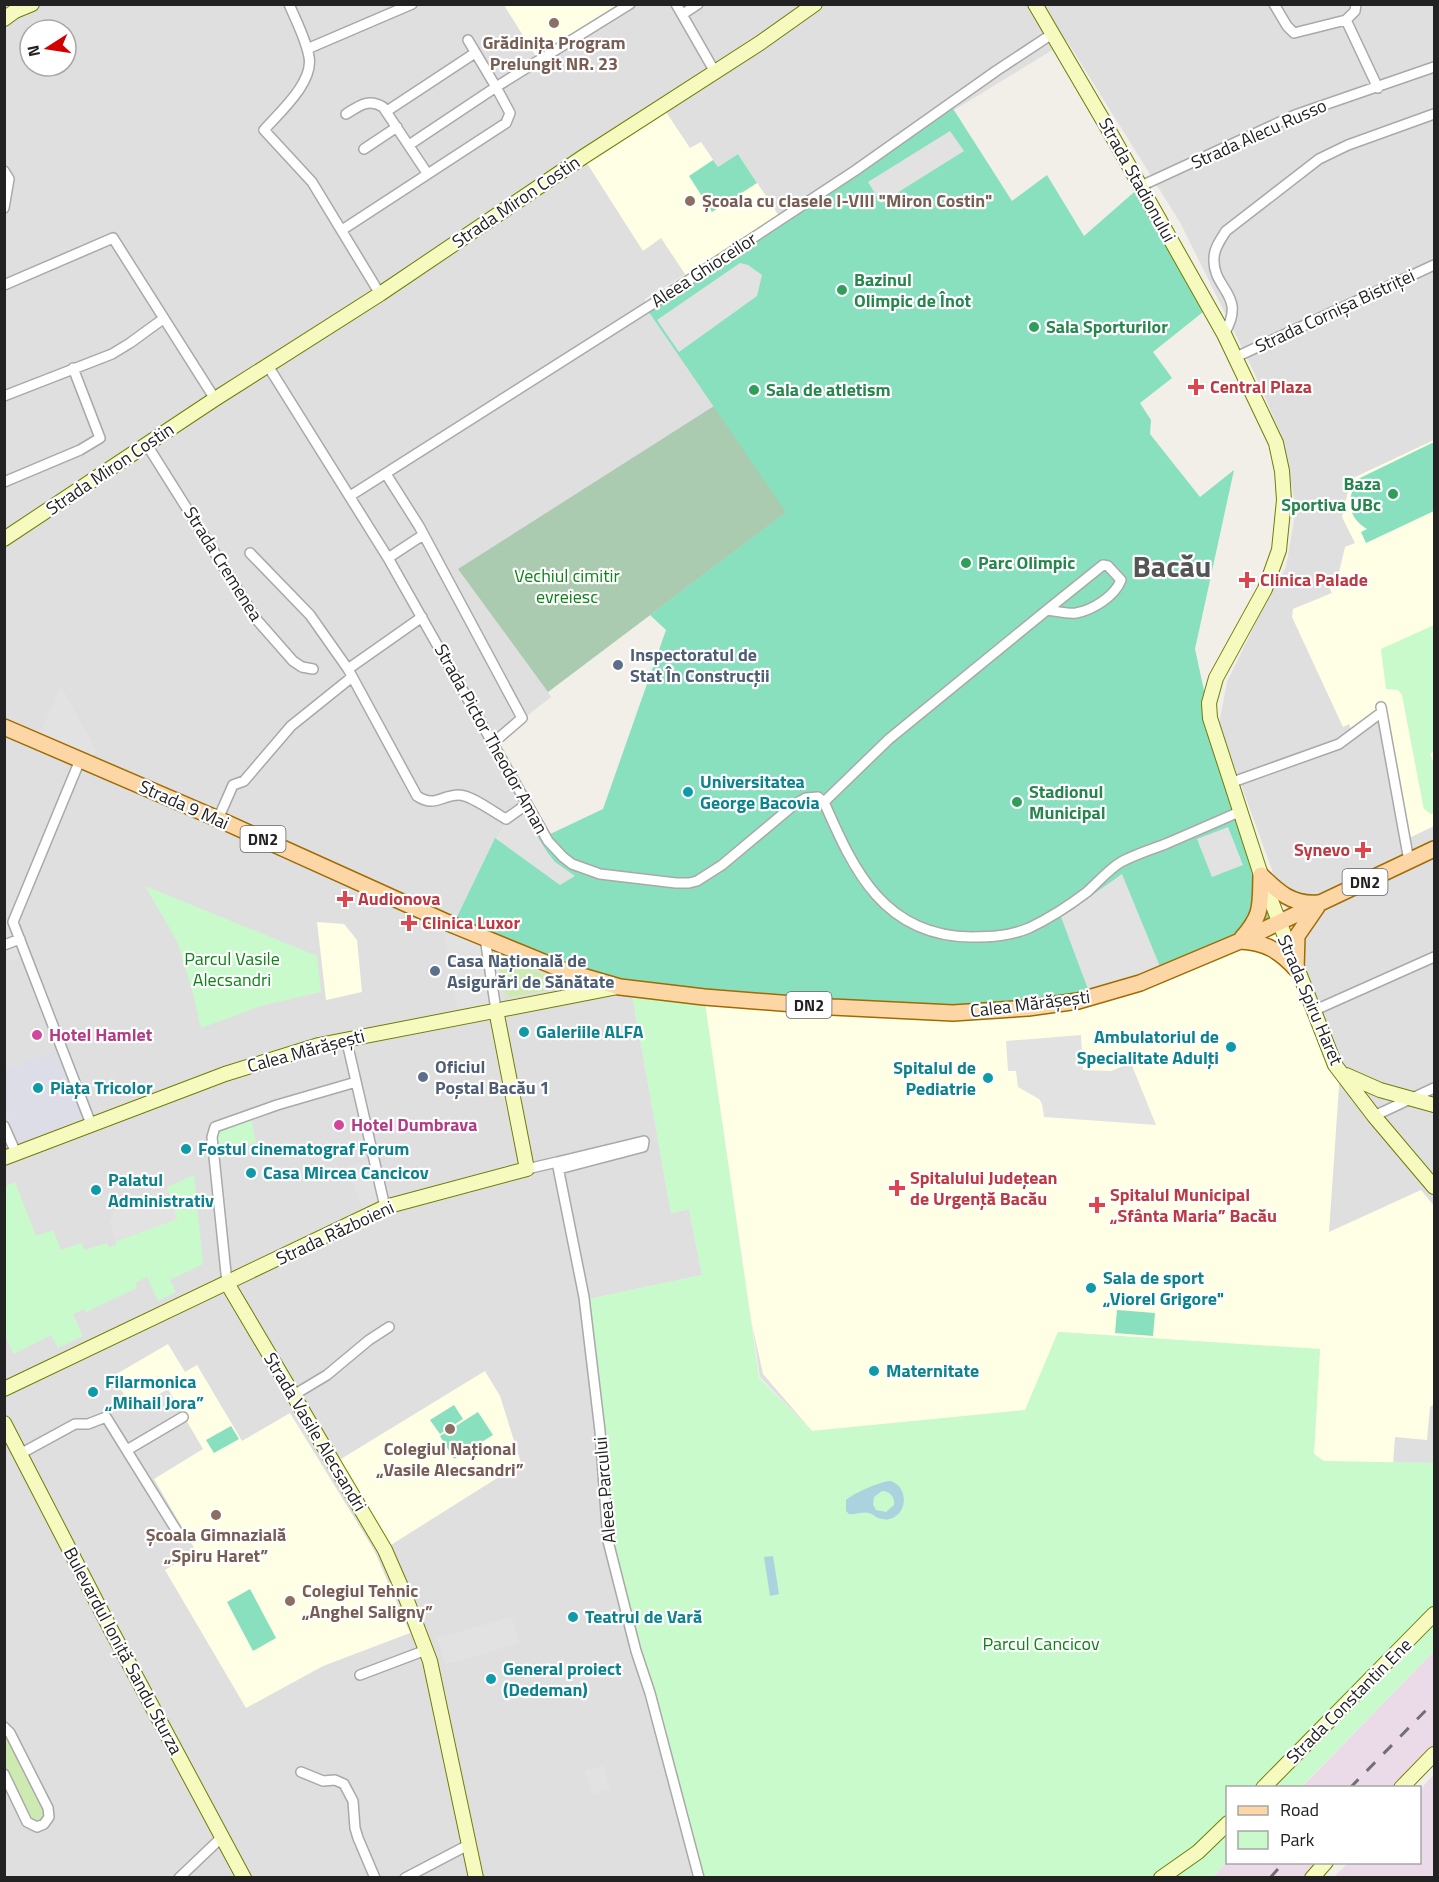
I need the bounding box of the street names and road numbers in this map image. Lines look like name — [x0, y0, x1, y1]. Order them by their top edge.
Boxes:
street label: Strada Alecu Russo — [1187, 92, 1331, 176]
street label: Strada Stadionului — [1092, 113, 1183, 247]
street label: Strada Miron Costin — [446, 149, 585, 255]
street label: Aleea Ghioceilor — [646, 225, 762, 314]
street label: Strada Cornișa Bistriței — [1251, 262, 1419, 359]
street label: Strada Miron Costin — [40, 416, 179, 522]
street label: Strada Cremenea — [177, 501, 269, 626]
street label: Strada Pictor Theodor Aman — [428, 639, 555, 839]
street label: Strada 9 Mai — [135, 773, 233, 836]
road number: DN2 — [240, 826, 286, 852]
road number: DN2 — [1342, 869, 1388, 895]
street label: Strada Spiru Haret — [1271, 930, 1350, 1070]
street label: Calea Mărășești — [968, 983, 1091, 1024]
road number: DN2 — [786, 992, 832, 1018]
street label: Calea Mărășești — [244, 1022, 368, 1079]
street label: Strada Războieni — [271, 1193, 398, 1272]
street label: Strada Vasile Alecsandri — [257, 1347, 374, 1516]
street label: Aleea Parcului — [586, 1436, 623, 1544]
street label: Bulevardul Ioniță Sandu Sturza — [57, 1542, 190, 1759]
street label: Strada Constantin Ene — [1280, 1632, 1418, 1770]

